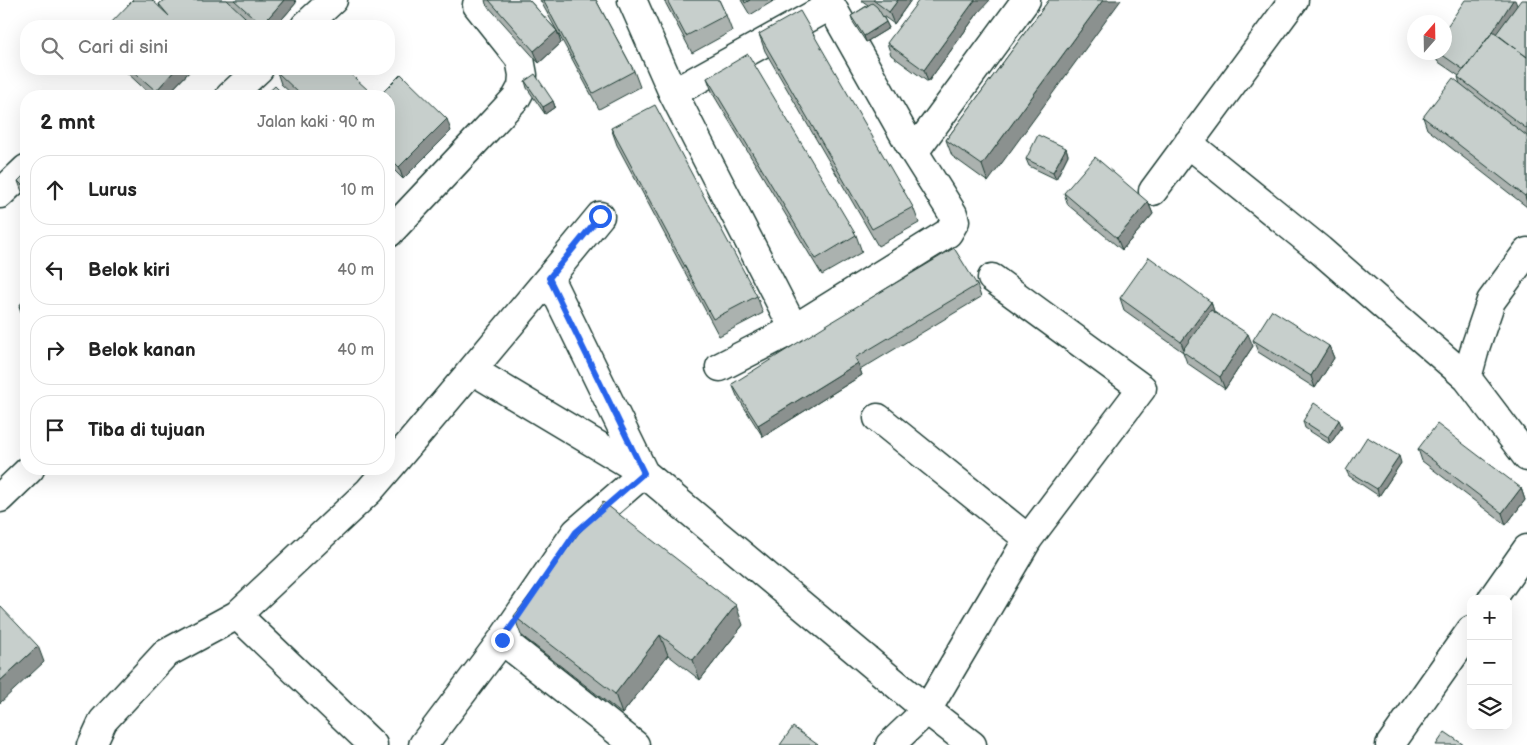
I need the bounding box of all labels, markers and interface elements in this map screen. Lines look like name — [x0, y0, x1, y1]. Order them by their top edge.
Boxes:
north arrow — [1407, 15, 1452, 60]
search box — [20, 20, 395, 75]
icon: search — [38, 34, 66, 62]
text: Cari di sini — [78, 36, 168, 59]
text: 2 mnt — [40, 110, 95, 135]
text: Jalan kaki · 90 m — [257, 113, 375, 132]
icon: ahead — [41, 176, 69, 204]
text: Lurus — [88, 179, 137, 202]
text: 10 m — [341, 181, 374, 200]
route start — [589, 205, 612, 228]
icon: left — [41, 256, 69, 284]
text: Belok kiri — [88, 259, 170, 282]
text: 40 m — [337, 261, 374, 280]
icon: right — [41, 336, 69, 364]
text: Belok kanan — [88, 339, 196, 362]
text: 40 m — [337, 341, 374, 360]
icon: arrive — [41, 416, 69, 444]
text: Tiba di tujuan — [88, 419, 205, 442]
map controls — [1467, 595, 1512, 730]
button: + — [1467, 595, 1512, 640]
route end — [491, 629, 514, 652]
button: − — [1467, 640, 1512, 685]
button: layers — [1467, 685, 1512, 730]

